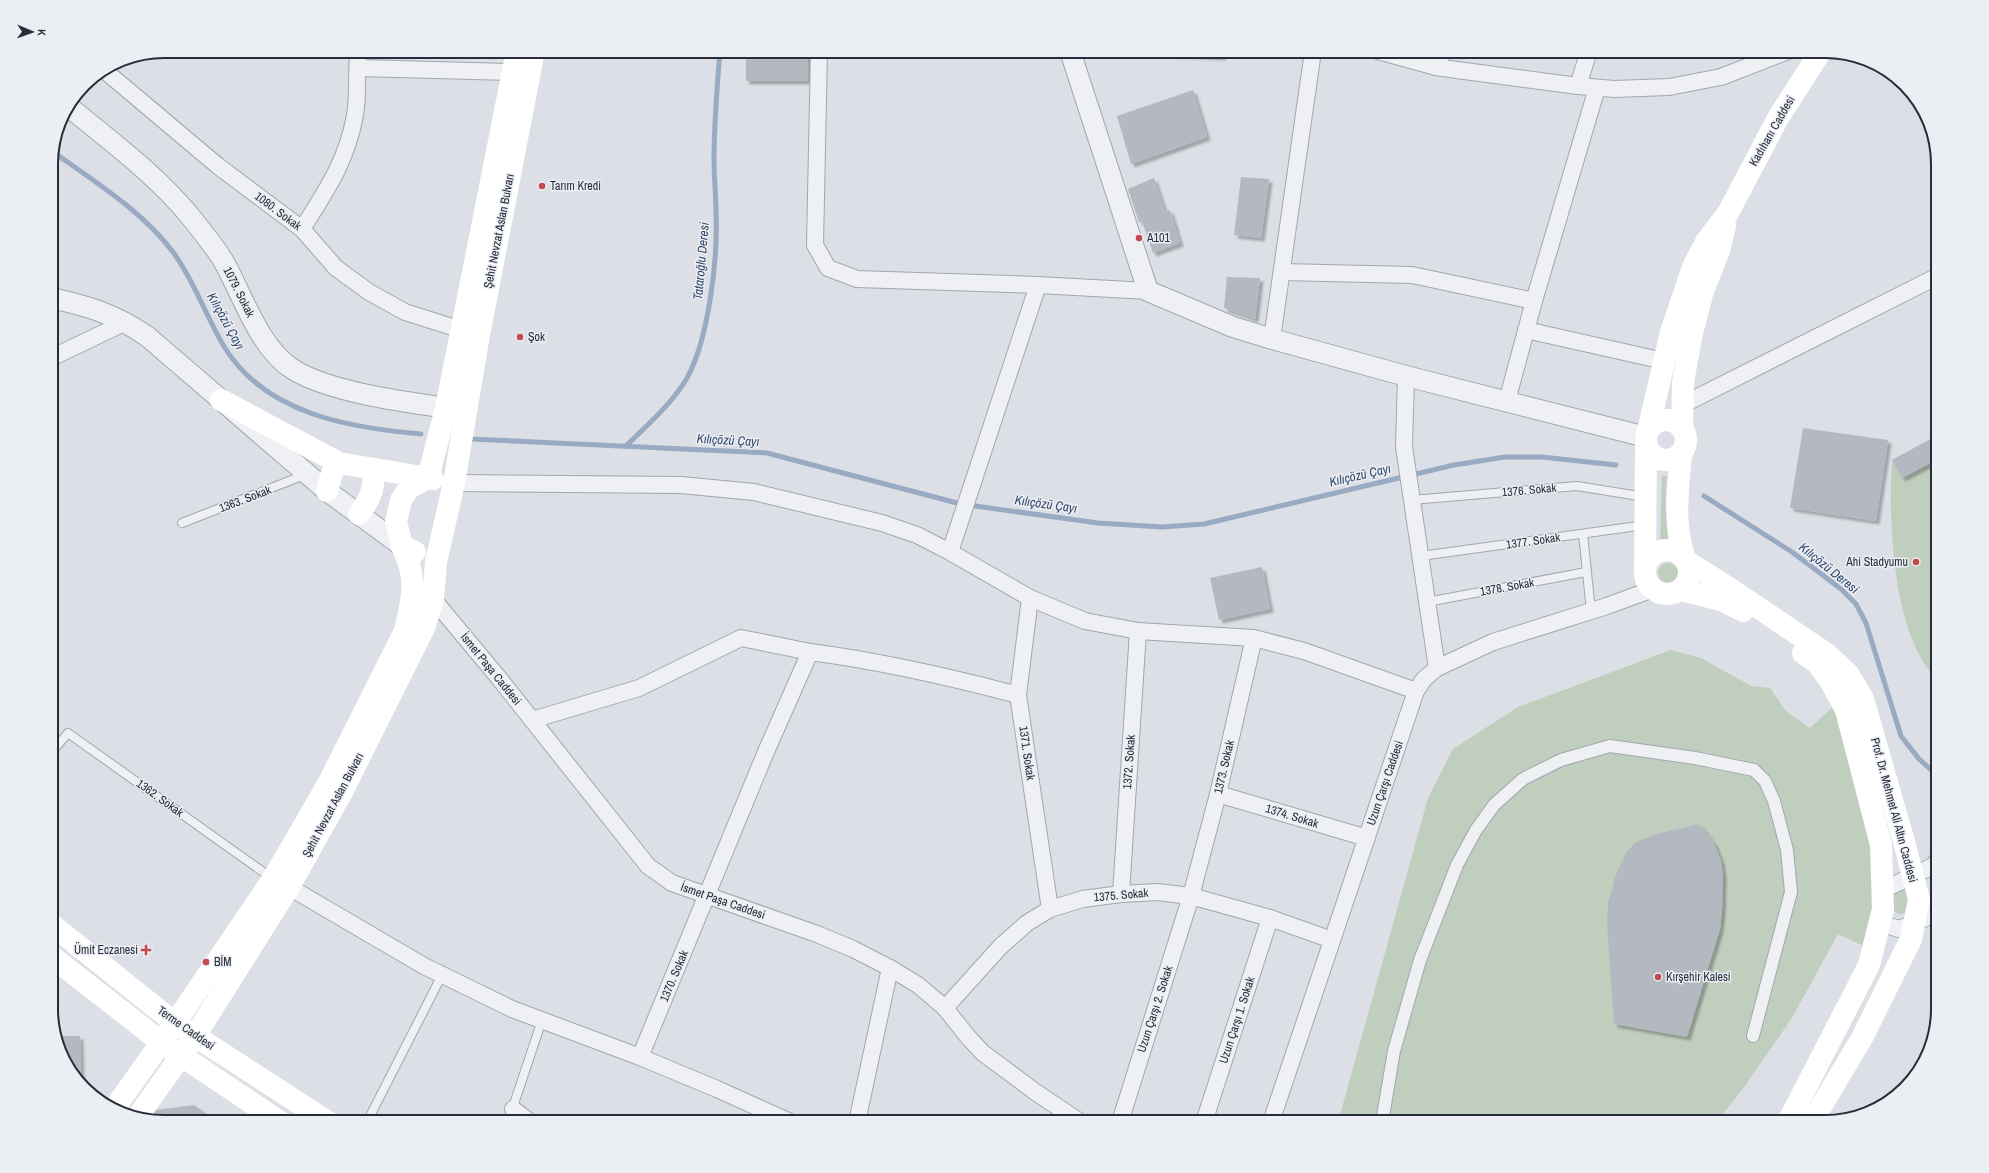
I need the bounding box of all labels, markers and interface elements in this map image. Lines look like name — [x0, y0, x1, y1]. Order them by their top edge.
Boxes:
north arrow — [12, 12, 52, 52]
text: K — [35, 29, 49, 36]
street label: Kadıhanı Caddesi — [1745, 93, 1799, 169]
street label: Şehit Nevzat Aslan Bulvarı — [480, 172, 518, 290]
place label: Tarım Kredi — [550, 178, 601, 194]
marker: Tarım Kredi — [537, 181, 547, 191]
street label: 1080. Sokak — [251, 188, 305, 234]
water label: Tataroğlu Deresi — [689, 221, 713, 301]
place label: A101 — [1146, 230, 1171, 246]
marker: A101 — [1134, 233, 1144, 243]
street label: 1079. Sokak — [219, 264, 259, 320]
water label: Kılıçözü Çayı — [203, 289, 249, 353]
place label: Şok — [528, 329, 545, 345]
marker: Şok — [515, 332, 525, 342]
water label: Kılıçözü Çayı — [696, 430, 760, 450]
water label: Kılıçözü Çayı — [1327, 460, 1393, 490]
street label: 1376. Sokak — [1501, 480, 1557, 500]
street label: 1363. Sokak — [217, 482, 273, 516]
water label: Kılıçözü Çayı — [1014, 491, 1078, 517]
street label: 1377. Sokak — [1505, 529, 1561, 553]
water label: Kılıçözü Deresi — [1796, 539, 1862, 597]
place label: Ahi Stadyumu — [1845, 554, 1908, 570]
marker: Ahi Stadyumu — [1911, 557, 1921, 567]
street label: 1378. Sokak — [1479, 574, 1535, 600]
street label: İsmet Paşa Caddesi — [457, 630, 525, 708]
street label: 1371. Sokak — [1015, 725, 1039, 781]
street label: 1372. Sokak — [1119, 734, 1139, 790]
street label: Prof. Dr. Mehmet Ali Altın Caddesi — [1867, 736, 1921, 884]
street label: 1373. Sokak — [1210, 738, 1238, 795]
street label: Uzun Çarşı Caddesi — [1363, 739, 1407, 827]
street label: Şehit Nevzat Aslan Bulvarı — [299, 750, 367, 860]
street label: 1362. Sokak — [133, 775, 187, 821]
street label: 1374. Sokak — [1263, 800, 1321, 832]
street label: İsmet Paşa Caddesi — [679, 879, 767, 923]
street label: 1375. Sokak — [1093, 885, 1149, 905]
place label: Ümit Eczanesi — [74, 941, 138, 958]
marker: Ümit Eczanesi — [141, 945, 151, 955]
street label: 1370. Sokak — [656, 948, 692, 1004]
place label: BİM — [214, 954, 232, 970]
marker: BİM — [201, 957, 211, 967]
street label: Uzun Çarşı 2. Sokak — [1133, 964, 1177, 1054]
place label: Kırşehir Kalesi — [1666, 969, 1731, 985]
marker: Kırşehir Kalesi — [1653, 972, 1663, 982]
street label: Uzun Çarşı 1. Sokak — [1215, 975, 1259, 1065]
street label: Terme Caddesi — [154, 1002, 218, 1054]

